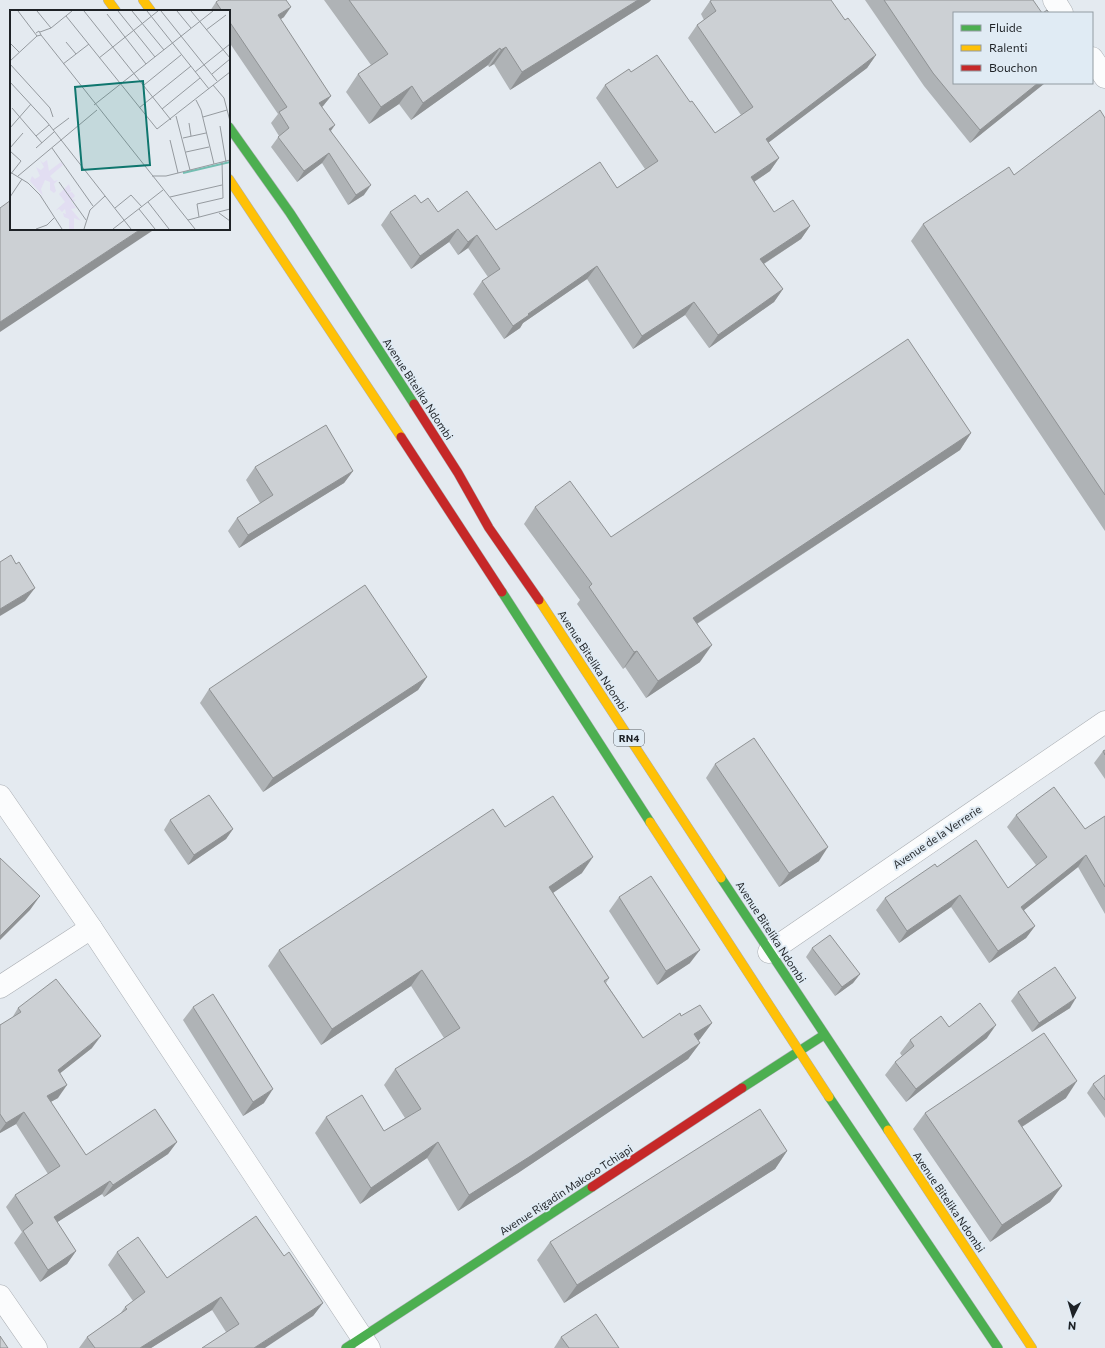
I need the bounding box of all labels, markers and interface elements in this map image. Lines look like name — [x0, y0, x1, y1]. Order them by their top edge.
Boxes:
inset map — [10, 10, 230, 230]
legend — [953, 12, 1093, 84]
text: Fluide — [989, 20, 1022, 34]
text: Ralenti — [989, 40, 1028, 54]
text: Bouchon — [989, 60, 1037, 74]
street label: Avenue Bitelika Ndombi — [381, 335, 456, 442]
street label: Avenue Bitelika Ndombi — [556, 607, 631, 714]
road number: RN4 — [614, 730, 644, 746]
street label: Avenue de la Verrerie — [890, 802, 984, 871]
street label: Avenue Bitelika Ndombi — [734, 878, 809, 985]
street label: Avenue Rigadin Makoso Tchiapi — [497, 1142, 635, 1238]
street label: Avenue Bitelika Ndombi — [911, 1149, 988, 1255]
north arrow — [1053, 1296, 1093, 1336]
text: N — [1067, 1320, 1077, 1333]

